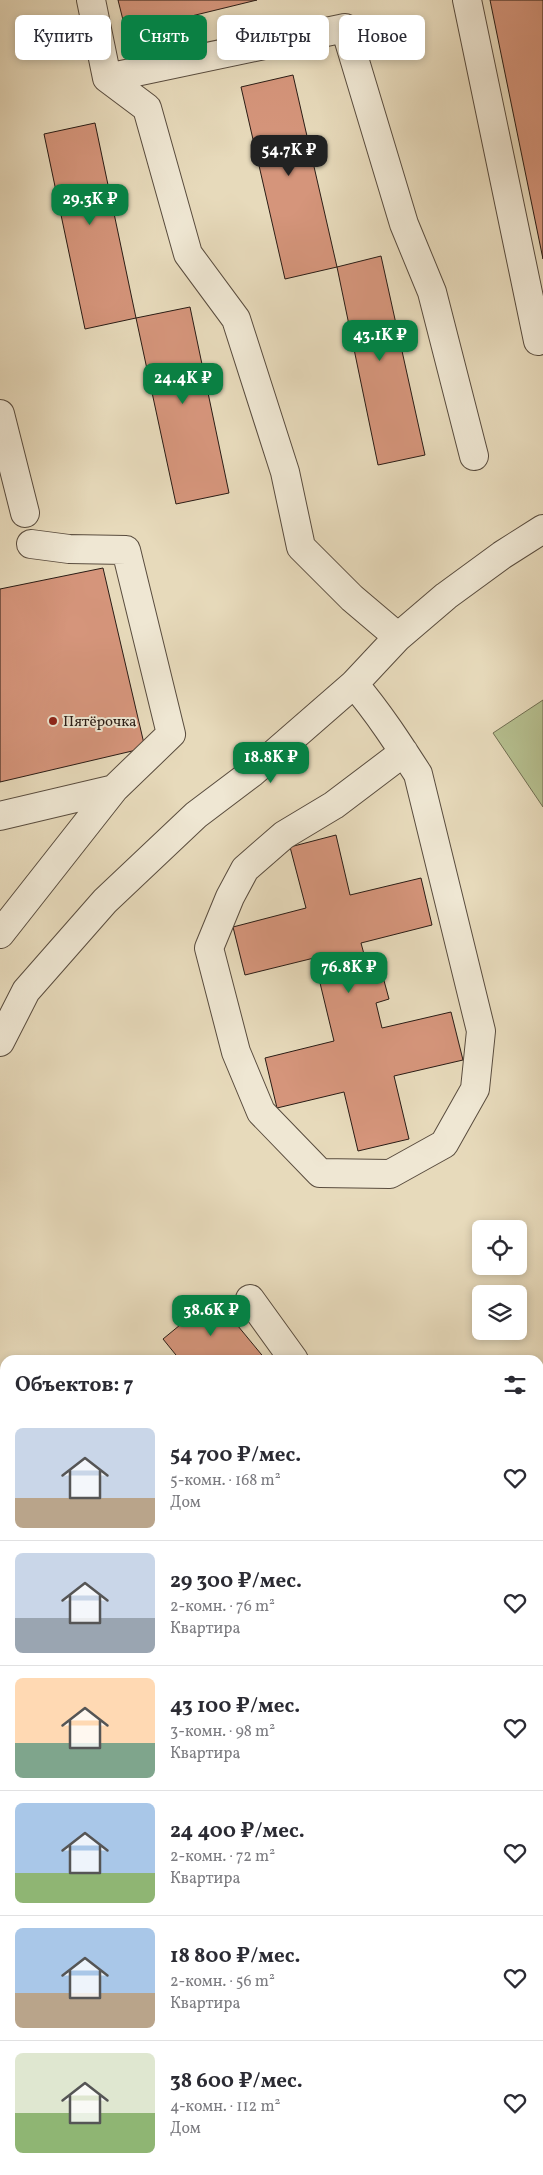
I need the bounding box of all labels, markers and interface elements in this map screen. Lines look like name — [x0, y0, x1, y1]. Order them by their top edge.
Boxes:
chip: Купить — [15, 15, 111, 60]
chip: Снять — [121, 15, 207, 60]
chip: Фильтры — [217, 15, 329, 60]
chip: Новое — [339, 15, 425, 60]
pin: 54.7K ₽ — [243, 134, 335, 177]
text: 54.7K ₽ — [262, 140, 316, 162]
pin: 29.3K ₽ — [44, 184, 136, 226]
text: 29.3K ₽ — [62, 189, 118, 211]
pin: 43.1K ₽ — [334, 320, 426, 362]
text: 43.1K ₽ — [353, 325, 407, 347]
pin: 24.4K ₽ — [137, 362, 229, 405]
text: 24.4K ₽ — [154, 368, 212, 390]
place label: Пятёрочка — [63, 712, 137, 733]
marker: Пятёрочка — [47, 715, 59, 727]
pin: 18.8K ₽ — [225, 742, 317, 784]
text: 18.8K ₽ — [244, 747, 298, 769]
pin: 76.8K ₽ — [303, 952, 395, 994]
text: 76.8K ₽ — [321, 957, 377, 979]
map controls — [472, 1220, 527, 1340]
button: locate — [472, 1220, 527, 1275]
button: layers — [472, 1285, 527, 1340]
pin: 38.6K ₽ — [165, 1294, 257, 1337]
text: 38.6K ₽ — [183, 1300, 239, 1322]
text: Объектов: 7 — [15, 1371, 134, 1400]
icon: filters — [501, 1371, 529, 1399]
text: 54 700 ₽/мес. — [170, 1441, 301, 1470]
icon: home — [55, 1448, 115, 1508]
icon: heart — [501, 1464, 529, 1492]
text: 5-комн. · 168 m² — [170, 1470, 281, 1492]
text: Дом — [170, 1492, 201, 1514]
text: 29 300 ₽/мес. — [170, 1567, 302, 1596]
icon: home — [55, 1573, 115, 1633]
icon: heart — [501, 1589, 529, 1617]
text: 2-комн. · 76 m² — [170, 1596, 275, 1618]
text: Квартира — [170, 1618, 240, 1640]
text: 43 100 ₽/мес. — [170, 1692, 300, 1721]
icon: home — [55, 1698, 115, 1758]
icon: heart — [501, 1714, 529, 1742]
text: 3-комн. · 98 m² — [170, 1721, 275, 1743]
text: Квартира — [170, 1743, 240, 1765]
text: 24 400 ₽/мес. — [170, 1817, 305, 1846]
icon: home — [55, 1823, 115, 1883]
icon: heart — [501, 1839, 529, 1867]
text: 2-комн. · 72 m² — [170, 1846, 275, 1868]
text: Квартира — [170, 1868, 240, 1890]
text: 18 800 ₽/мес. — [170, 1942, 300, 1971]
icon: home — [55, 1948, 115, 2008]
icon: heart — [501, 1964, 529, 1992]
text: 2-комн. · 56 m² — [170, 1971, 275, 1993]
text: Квартира — [170, 1993, 240, 2015]
text: 38 600 ₽/мес. — [170, 2067, 303, 2096]
icon: home — [55, 2073, 115, 2133]
icon: heart — [501, 2089, 529, 2117]
text: 4-комн. · 112 m² — [170, 2096, 280, 2118]
text: Дом — [170, 2118, 201, 2140]

